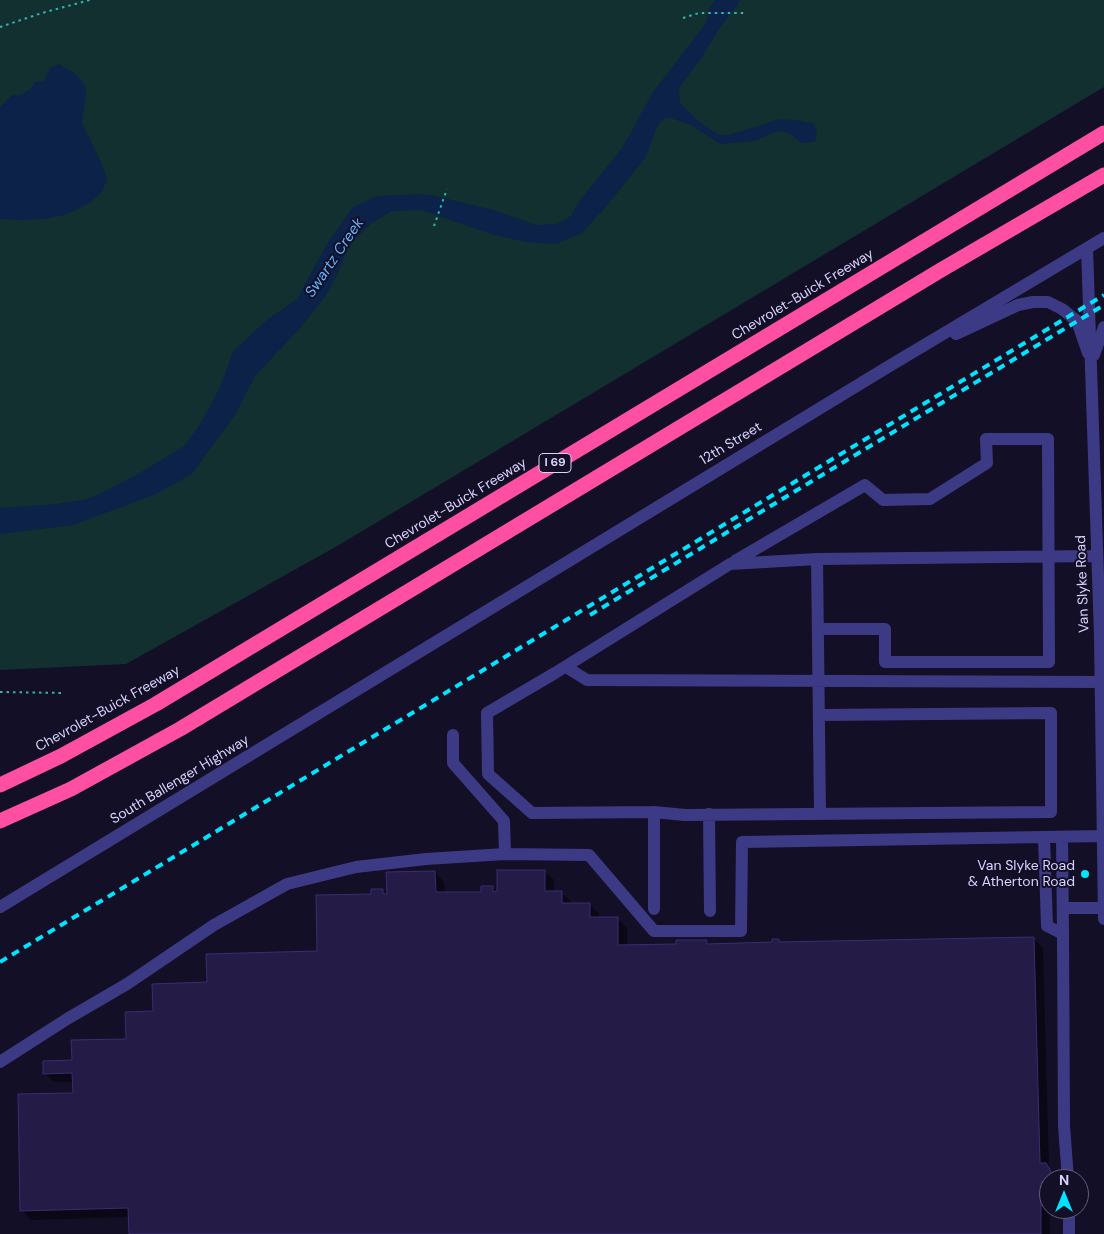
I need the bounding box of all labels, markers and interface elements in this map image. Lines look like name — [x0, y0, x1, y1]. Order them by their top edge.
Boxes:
water label: Swartz Creek — [302, 215, 368, 301]
street label: Chevrolet-Buick Freeway — [729, 246, 877, 344]
street label: 12th Street — [697, 419, 765, 469]
road number: I 69 — [539, 453, 571, 472]
street label: Chevrolet-Buick Freeway — [382, 455, 530, 553]
street label: Van Slyke Road — [1073, 535, 1093, 633]
street label: Chevrolet-Buick Freeway — [33, 662, 183, 756]
street label: South Ballenger Highway — [108, 732, 252, 828]
place label: Van Slyke Road & Atherton Road — [968, 858, 1075, 890]
marker: Van Slyke Road & Atherton Road — [1079, 868, 1091, 880]
north arrow — [1039, 1169, 1089, 1219]
text: N — [1059, 1171, 1069, 1189]

